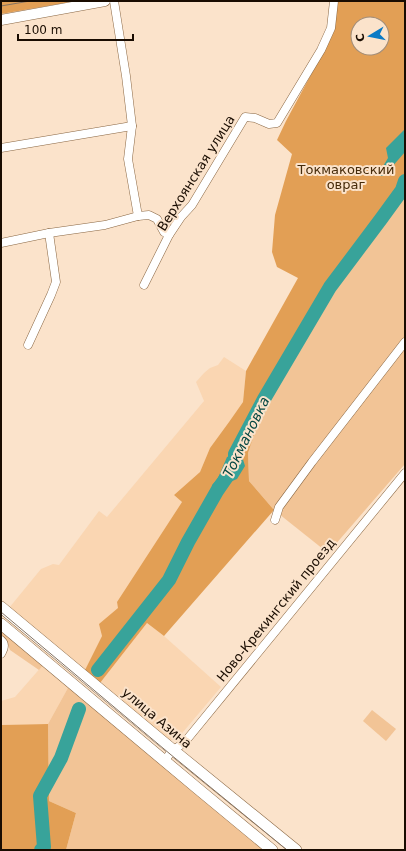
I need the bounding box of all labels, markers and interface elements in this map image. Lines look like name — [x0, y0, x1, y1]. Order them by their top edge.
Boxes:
scale bar — [18, 16, 133, 42]
north arrow — [350, 16, 390, 56]
text: 100 m — [24, 23, 62, 37]
text: С — [354, 33, 368, 43]
street label: Верхоянская улица — [154, 112, 238, 234]
park label: Токмаковский овраг — [297, 162, 394, 192]
water label: Токмановка — [220, 394, 272, 480]
street label: Ново-Крекингский проезд — [214, 535, 338, 685]
street label: улица Азина — [119, 685, 195, 751]

